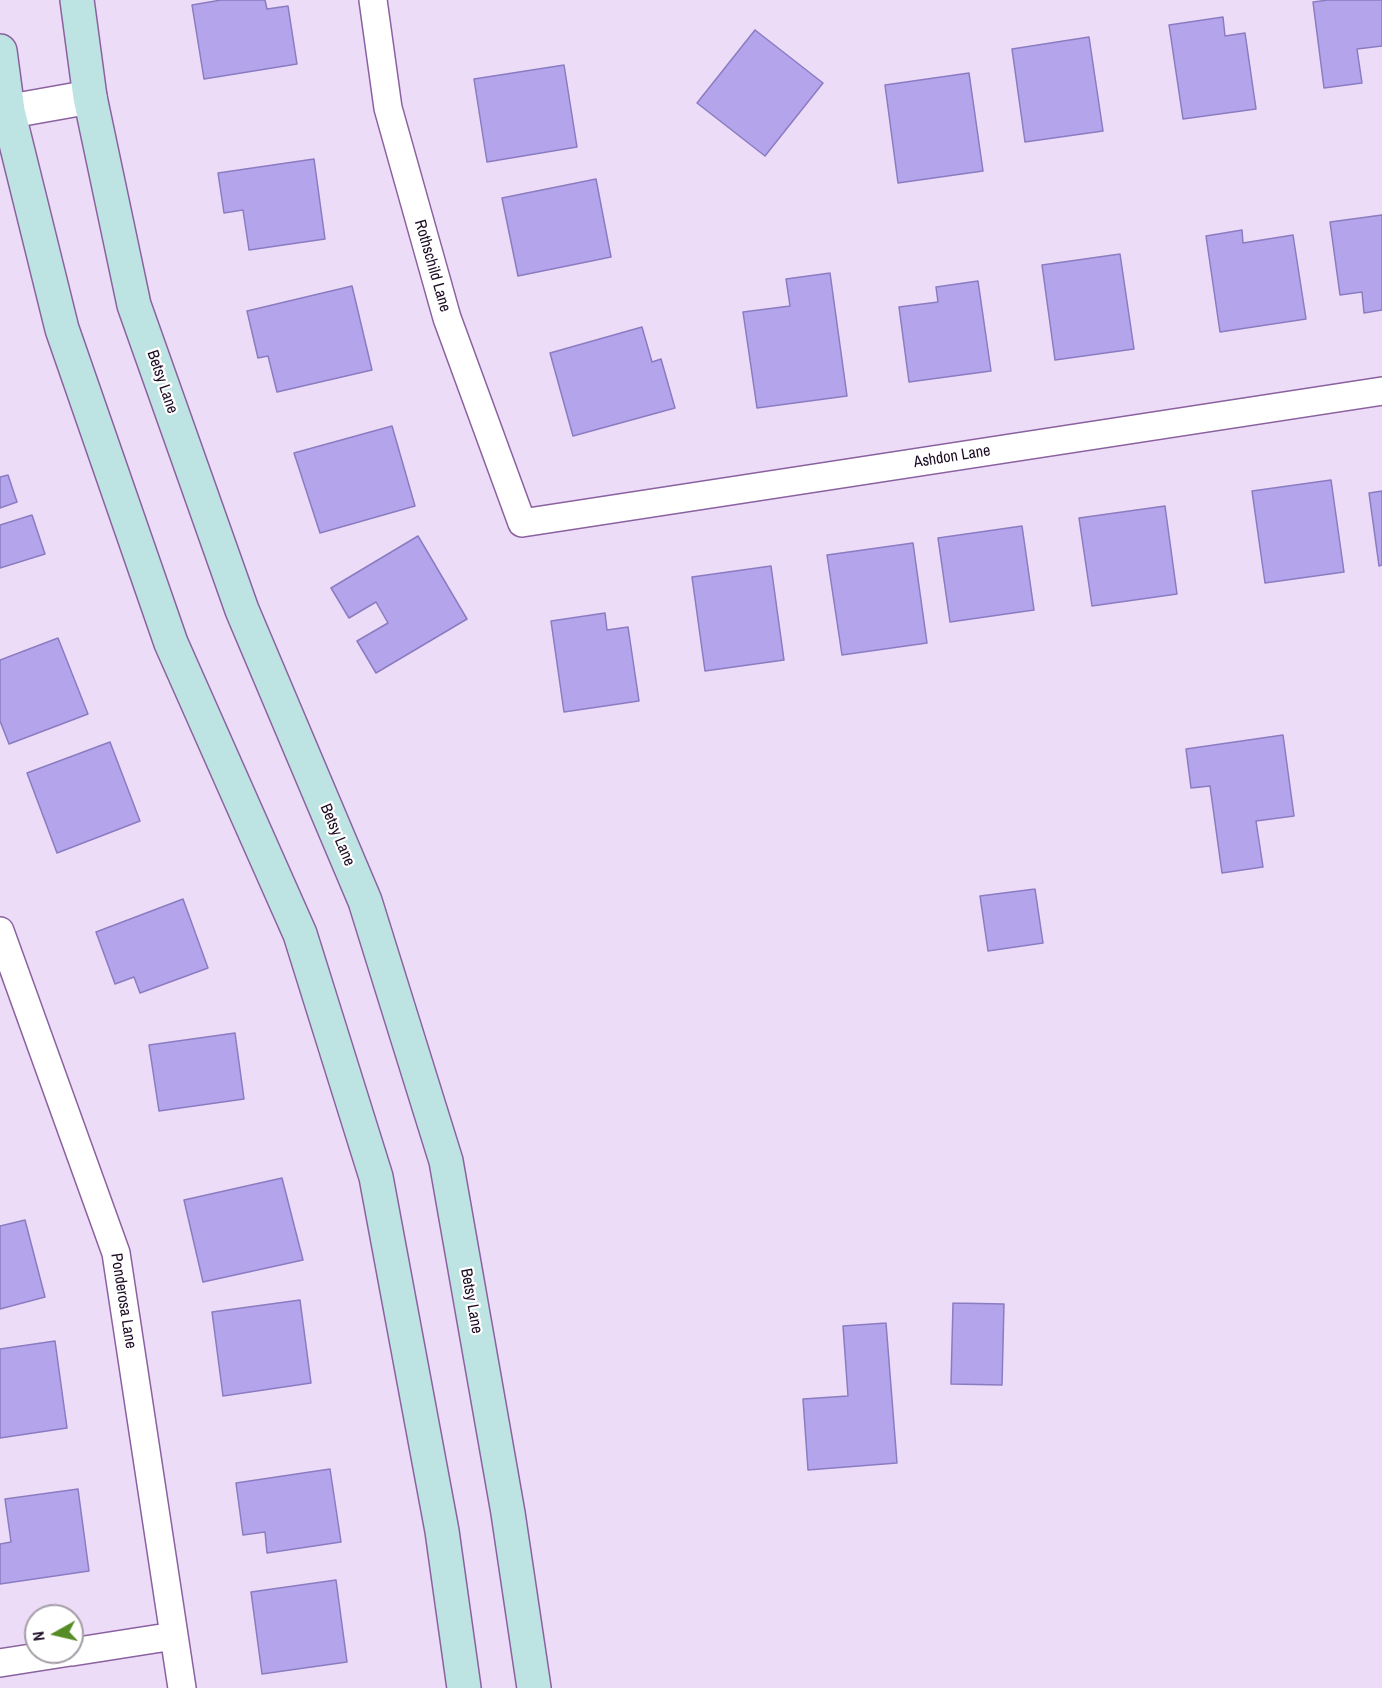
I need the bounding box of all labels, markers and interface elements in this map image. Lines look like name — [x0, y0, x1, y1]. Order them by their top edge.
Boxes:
street label: Rothschild Lane — [410, 218, 454, 314]
street label: Betsy Lane — [142, 348, 182, 416]
street label: Ashdon Lane — [912, 441, 992, 473]
street label: Betsy Lane — [315, 801, 359, 869]
street label: Ponderosa Lane — [106, 1252, 140, 1350]
street label: Betsy Lane — [456, 1267, 486, 1335]
north arrow — [24, 1604, 84, 1664]
text: N — [27, 1630, 50, 1642]

